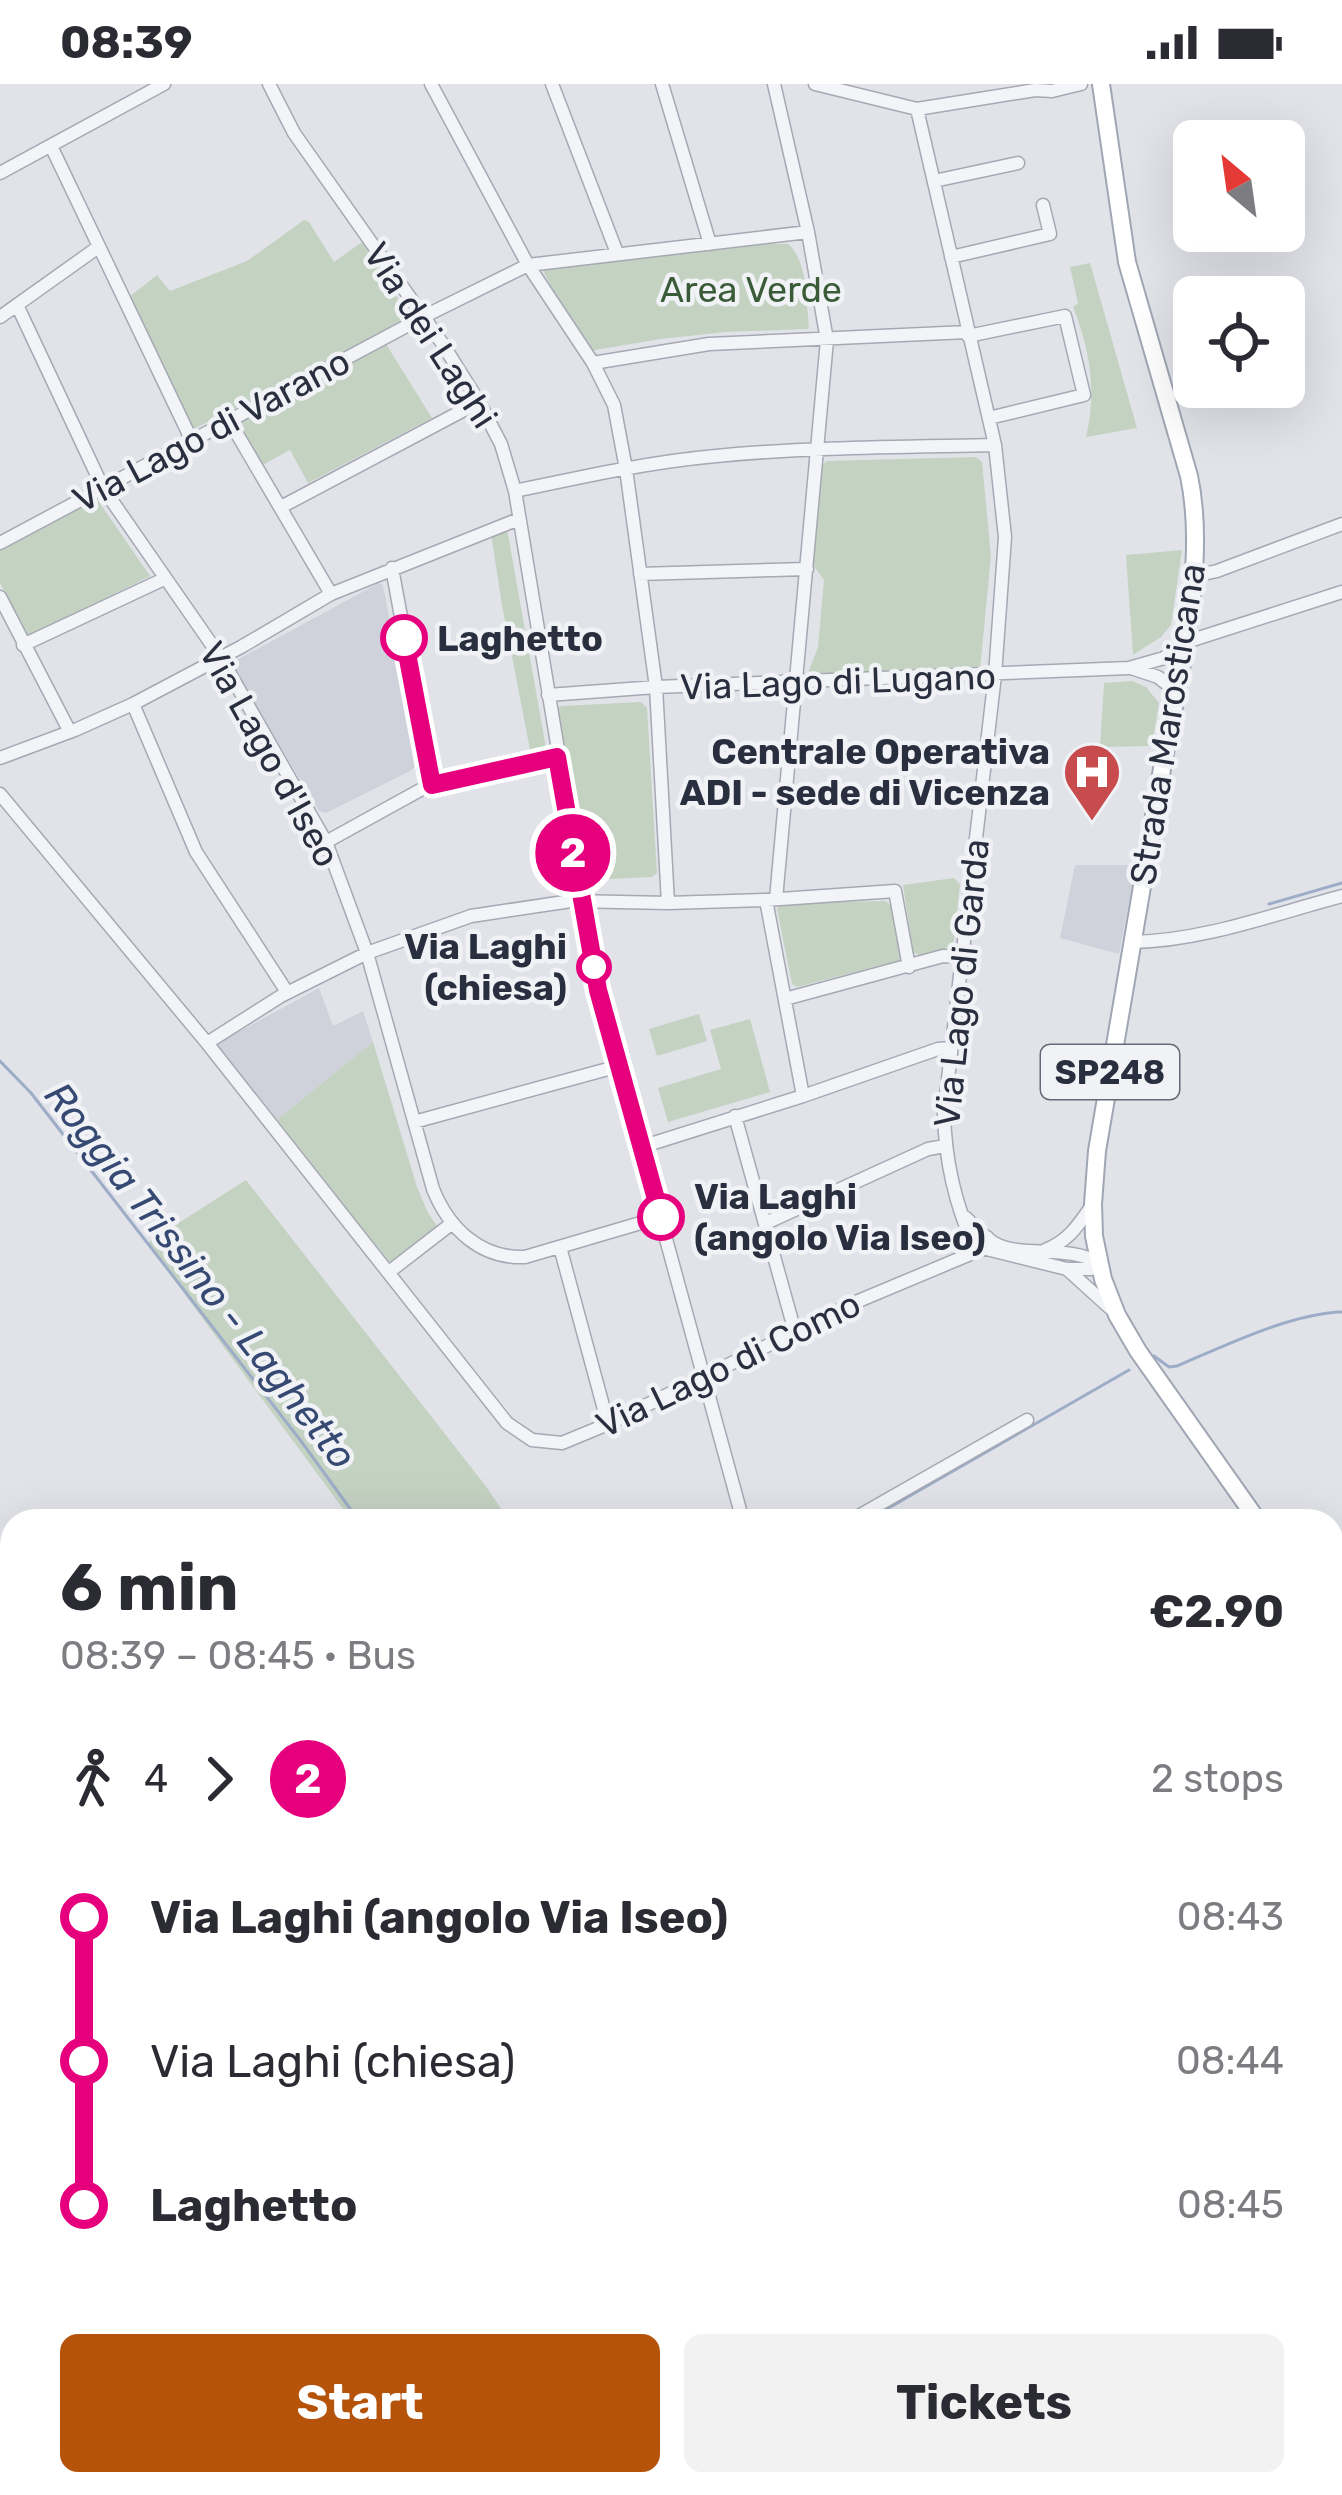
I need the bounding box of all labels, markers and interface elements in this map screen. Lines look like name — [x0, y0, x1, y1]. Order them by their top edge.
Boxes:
text: 08:39 — [60, 16, 193, 69]
north arrow — [1173, 120, 1305, 252]
map controls — [1173, 120, 1305, 408]
street label: Via dei Laghi — [355, 235, 506, 436]
park label: Area Verde — [660, 268, 842, 311]
button: locate — [1173, 276, 1305, 408]
street label: Via Lago di Varano — [66, 339, 357, 522]
street label: Strada Marosticana — [1121, 560, 1214, 888]
marker: Laghetto — [382, 616, 426, 660]
place label: Laghetto — [437, 617, 603, 660]
street label: Via Lago d'Iseo — [190, 634, 349, 874]
street label: Via Lago di Lugano — [679, 654, 997, 709]
place label: Centrale Operativa ADI - sede di Vicenza — [680, 730, 1050, 814]
hospital icon: Centrale Operativa ADI - sede di Vicenza — [1061, 741, 1123, 823]
line badge: 2 — [534, 814, 612, 892]
text: 2 — [559, 828, 587, 878]
street label: Via Lago di Garda — [925, 837, 998, 1129]
place label: Via Laghi (chiesa) — [404, 925, 567, 1009]
marker: Via Laghi (chiesa) — [578, 951, 610, 983]
road number: SP248 — [1041, 1045, 1179, 1099]
water label: Roggia Trissino - Laghetto — [35, 1073, 366, 1478]
place label: Via Laghi (angolo Via Iseo) — [694, 1175, 986, 1259]
marker: Via Laghi (angolo Via Iseo) — [639, 1195, 683, 1239]
street label: Via Lago di Como — [589, 1282, 867, 1447]
text: 6 min — [60, 1548, 239, 1627]
text: €2.90 — [1149, 1585, 1284, 1638]
text: 08:39 – 08:45 · Bus — [60, 1633, 416, 1679]
icon: walk — [60, 1746, 126, 1812]
icon: forward — [186, 1746, 252, 1812]
text: 2 — [294, 1754, 322, 1804]
text: 4 — [144, 1756, 168, 1802]
text: 2 stops — [1151, 1756, 1284, 1802]
text: Via Laghi (angolo Via Iseo) — [150, 1891, 728, 1944]
text: 08:43 — [1177, 1894, 1284, 1940]
text: Via Laghi (chiesa) — [150, 2035, 515, 2088]
text: 08:44 — [1176, 2038, 1284, 2084]
text: Laghetto — [150, 2179, 357, 2232]
text: 08:45 — [1177, 2182, 1284, 2228]
button: Start — [60, 2334, 660, 2472]
button: Tickets — [684, 2334, 1284, 2472]

